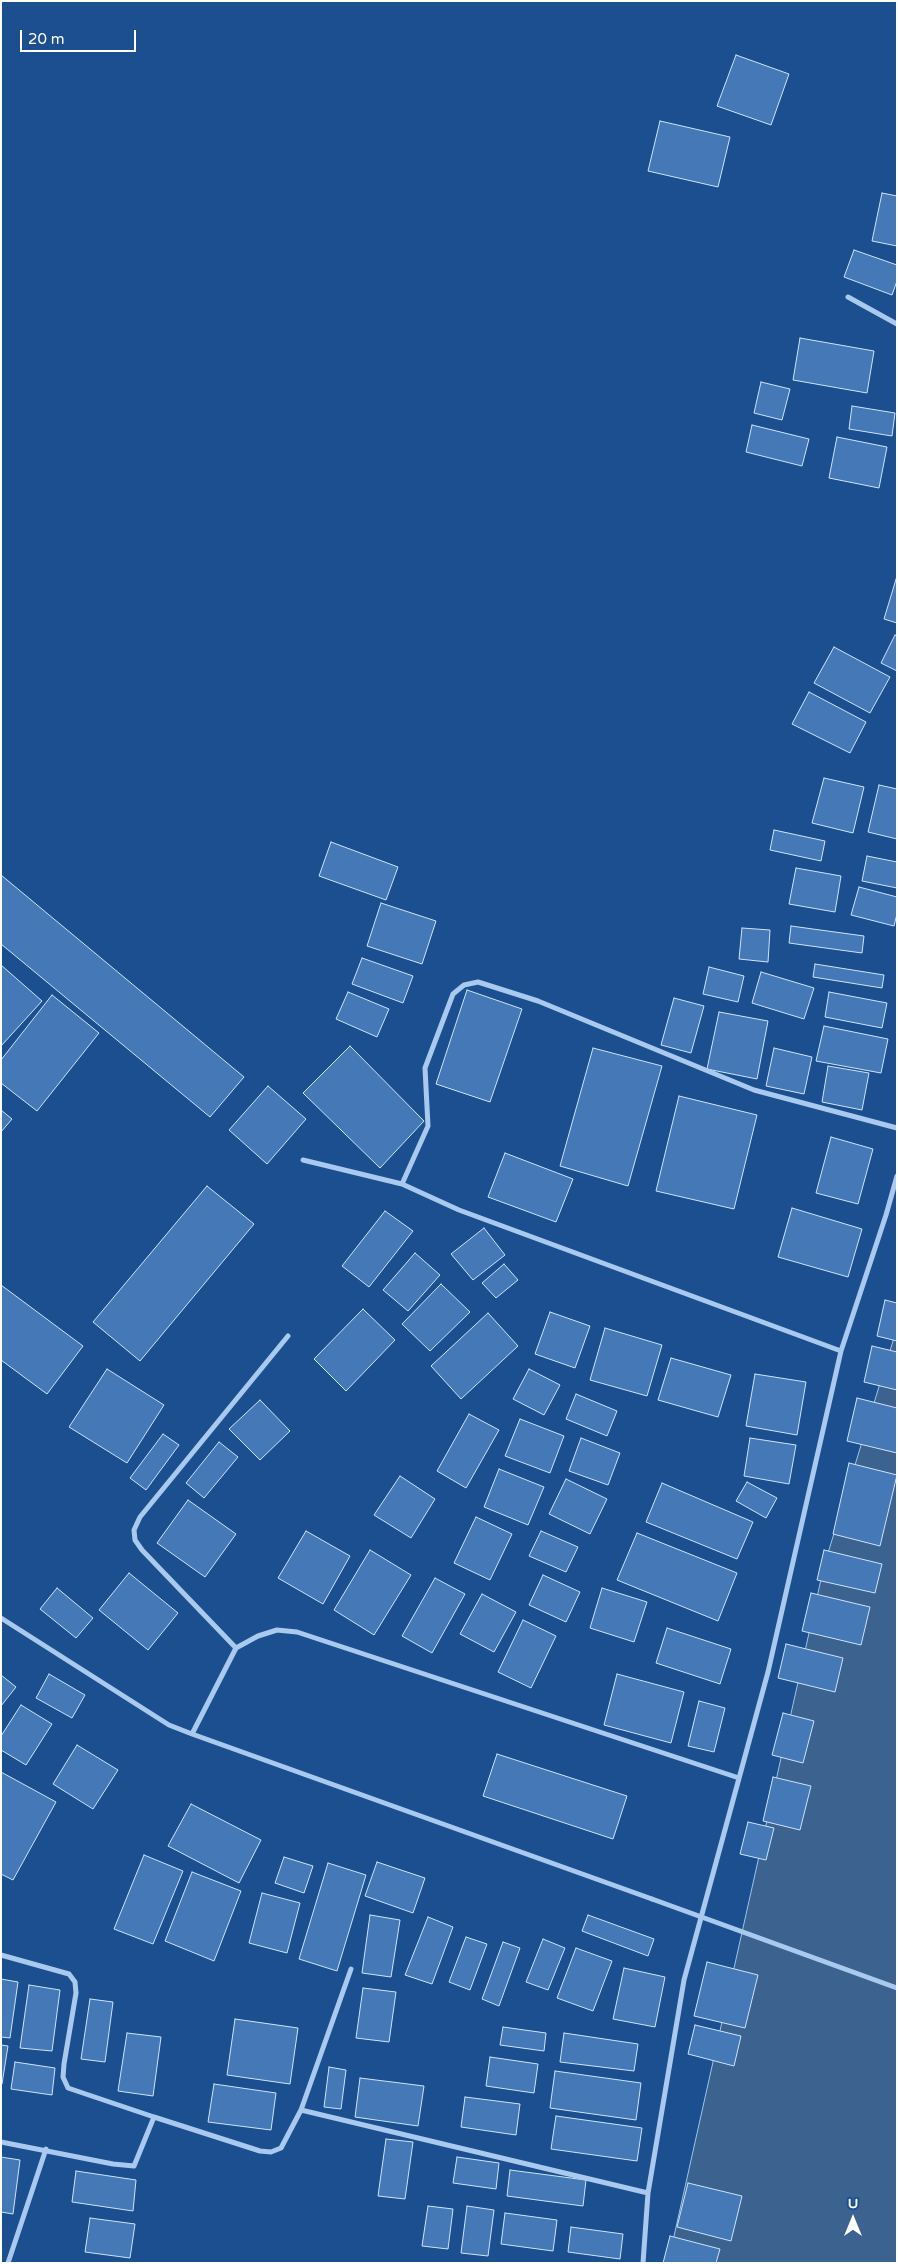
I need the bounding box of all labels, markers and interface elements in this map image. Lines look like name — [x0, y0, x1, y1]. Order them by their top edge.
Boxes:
scale bar — [22, 20, 139, 52]
text: 20 m — [28, 30, 65, 48]
north arrow — [828, 2194, 878, 2244]
text: U — [848, 2195, 858, 2212]

